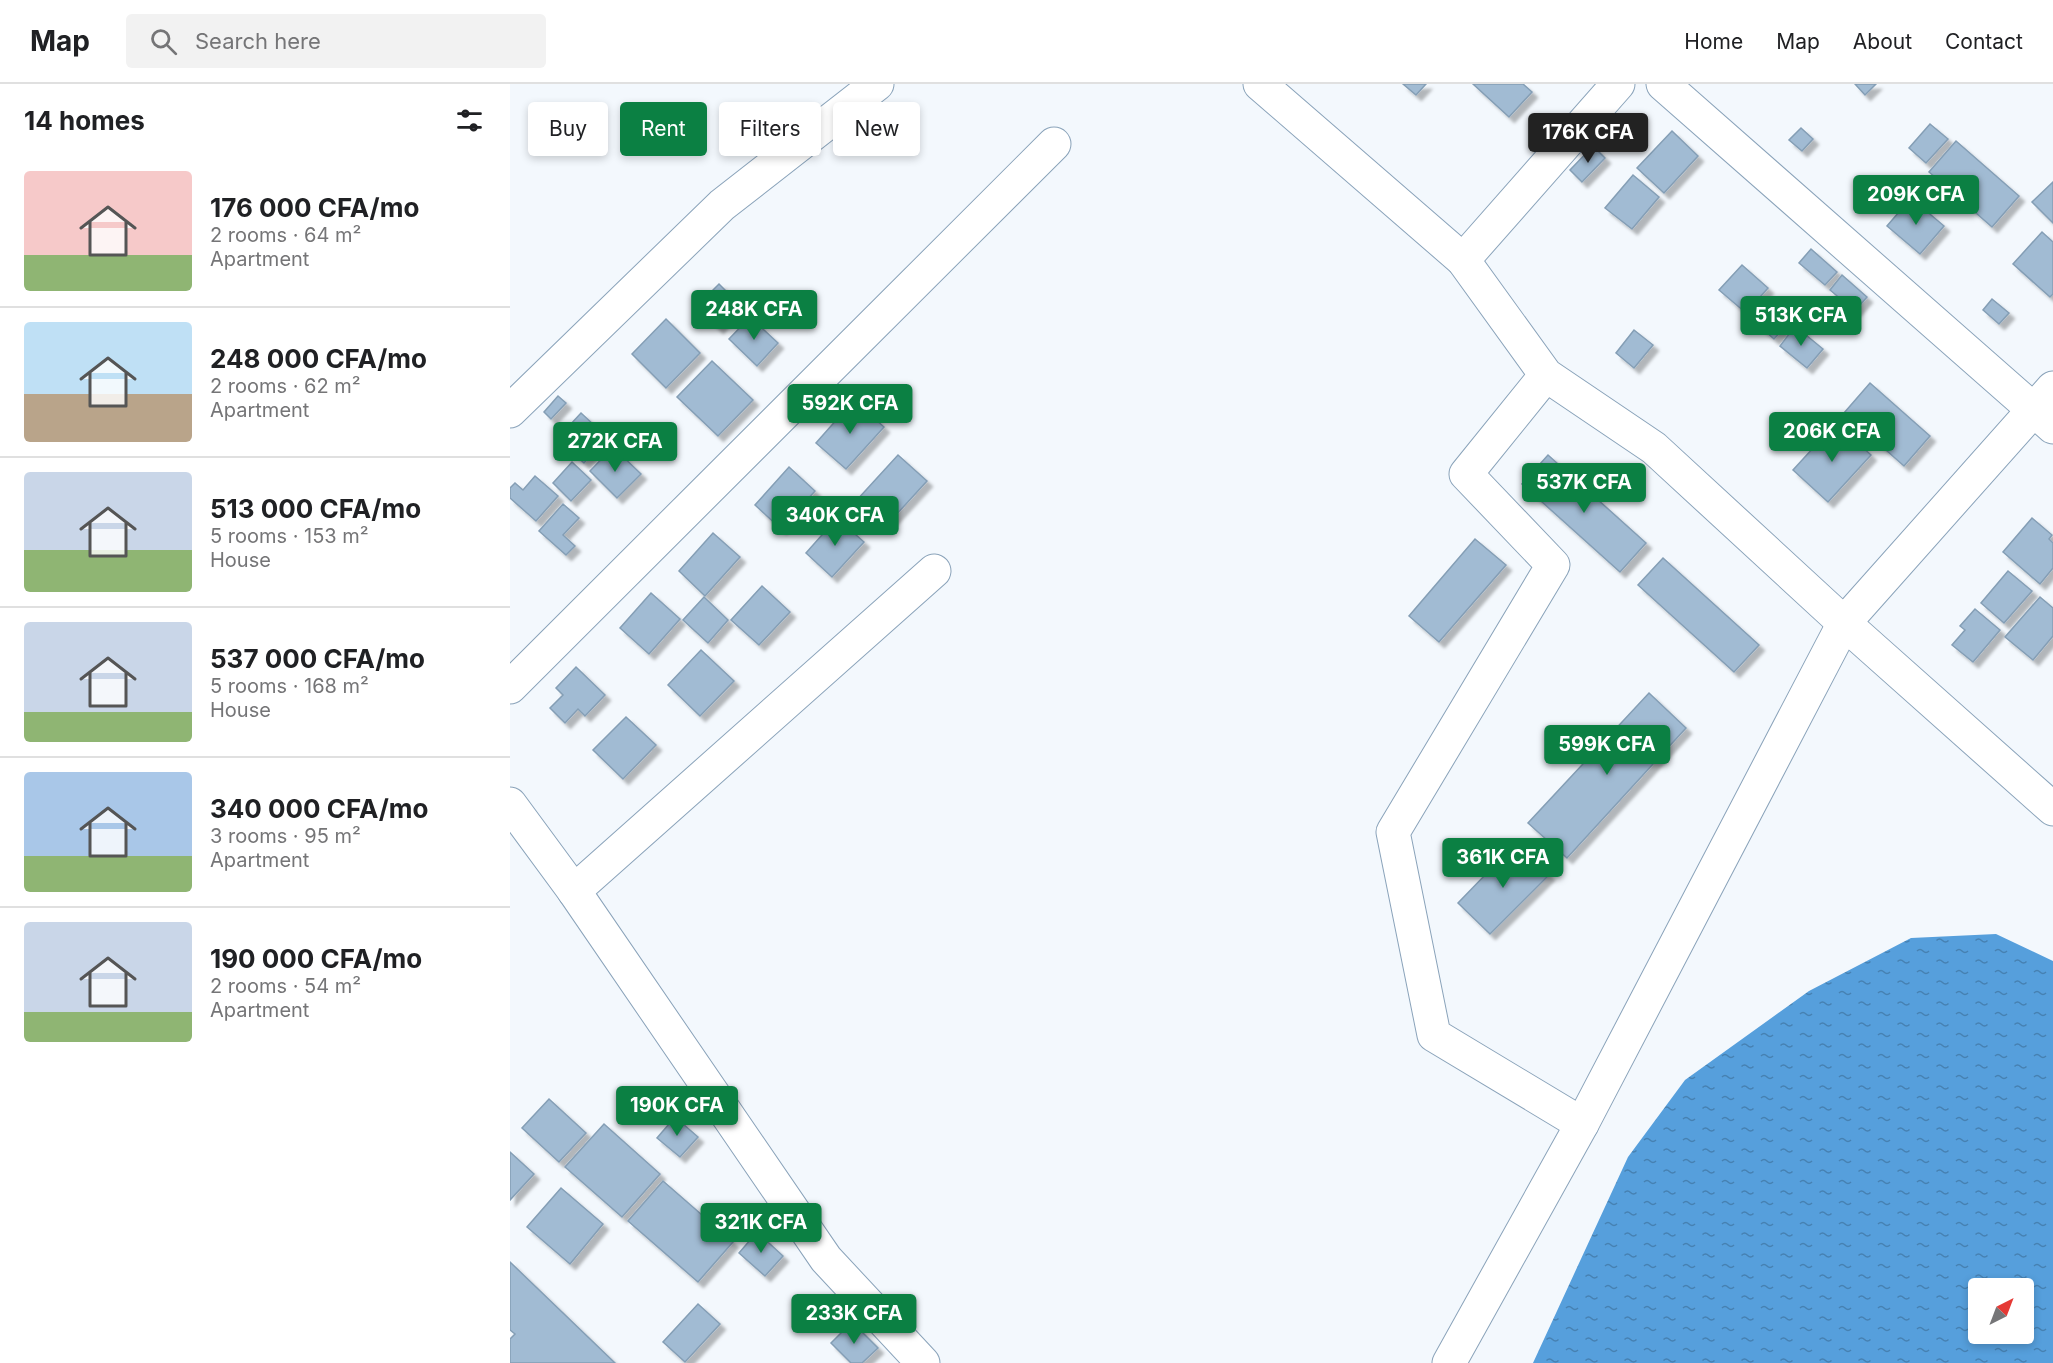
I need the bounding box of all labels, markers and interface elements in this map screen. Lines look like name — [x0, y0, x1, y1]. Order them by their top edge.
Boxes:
search box — [126, 14, 546, 68]
text: Map — [30, 24, 90, 58]
icon: search — [147, 25, 180, 58]
text: Search here — [195, 28, 321, 54]
text: Home — [1684, 29, 1743, 54]
text: Map — [1776, 29, 1820, 54]
text: About — [1853, 29, 1912, 54]
text: Contact — [1945, 29, 2023, 54]
chip: Buy — [528, 102, 608, 156]
chip: Rent — [620, 102, 707, 156]
chip: Filters — [719, 102, 821, 156]
chip: New — [833, 102, 920, 156]
icon: filters — [453, 104, 486, 137]
text: 14 homes — [24, 105, 145, 136]
pin: 176K CFA — [1526, 113, 1650, 164]
text: 176K CFA — [1542, 120, 1634, 144]
pin: 209K CFA — [1854, 175, 1978, 226]
text: 209K CFA — [1867, 182, 1965, 206]
text: 176 000 CFA/mo — [210, 192, 419, 223]
icon: home — [72, 195, 144, 267]
text: 2 rooms · 64 m² — [210, 223, 361, 247]
text: Apartment — [210, 247, 309, 271]
pin: 248K CFA — [692, 290, 816, 341]
pin: 513K CFA — [1739, 296, 1863, 347]
text: 248K CFA — [705, 297, 803, 321]
text: 513K CFA — [1754, 303, 1848, 327]
text: 248 000 CFA/mo — [210, 343, 427, 374]
icon: home — [72, 346, 144, 418]
text: 2 rooms · 62 m² — [210, 374, 361, 398]
pin: 592K CFA — [788, 384, 912, 435]
text: 592K CFA — [801, 391, 899, 415]
text: Apartment — [210, 398, 309, 422]
pin: 206K CFA — [1770, 412, 1894, 463]
text: 206K CFA — [1783, 419, 1881, 443]
pin: 272K CFA — [553, 422, 677, 473]
text: 272K CFA — [567, 429, 663, 453]
pin: 537K CFA — [1522, 463, 1646, 514]
text: 537K CFA — [1536, 470, 1632, 494]
text: 513 000 CFA/mo — [210, 493, 421, 524]
icon: home — [72, 496, 144, 568]
pin: 340K CFA — [773, 496, 897, 547]
text: 340K CFA — [786, 503, 884, 527]
text: 5 rooms · 153 m² — [210, 524, 369, 548]
text: House — [210, 548, 271, 572]
text: 537 000 CFA/mo — [210, 643, 425, 674]
icon: home — [72, 646, 144, 718]
text: 5 rooms · 168 m² — [210, 674, 369, 698]
text: House — [210, 698, 271, 722]
pin: 599K CFA — [1545, 725, 1669, 776]
text: 599K CFA — [1558, 732, 1656, 756]
text: 340 000 CFA/mo — [210, 793, 428, 824]
icon: home — [72, 796, 144, 868]
text: 3 rooms · 95 m² — [210, 824, 361, 848]
pin: 361K CFA — [1441, 838, 1565, 889]
text: 361K CFA — [1456, 845, 1550, 869]
text: Apartment — [210, 848, 309, 872]
text: 190 000 CFA/mo — [210, 943, 422, 974]
icon: home — [72, 946, 144, 1018]
text: 2 rooms · 54 m² — [210, 974, 361, 998]
text: Apartment — [210, 998, 309, 1022]
pin: 190K CFA — [615, 1086, 739, 1137]
text: 190K CFA — [630, 1093, 724, 1117]
pin: 321K CFA — [699, 1203, 823, 1254]
text: 321K CFA — [715, 1210, 807, 1234]
north arrow — [1968, 1278, 2034, 1344]
map controls — [1968, 1278, 2034, 1344]
pin: 233K CFA — [792, 1294, 916, 1345]
text: 233K CFA — [805, 1301, 903, 1325]

